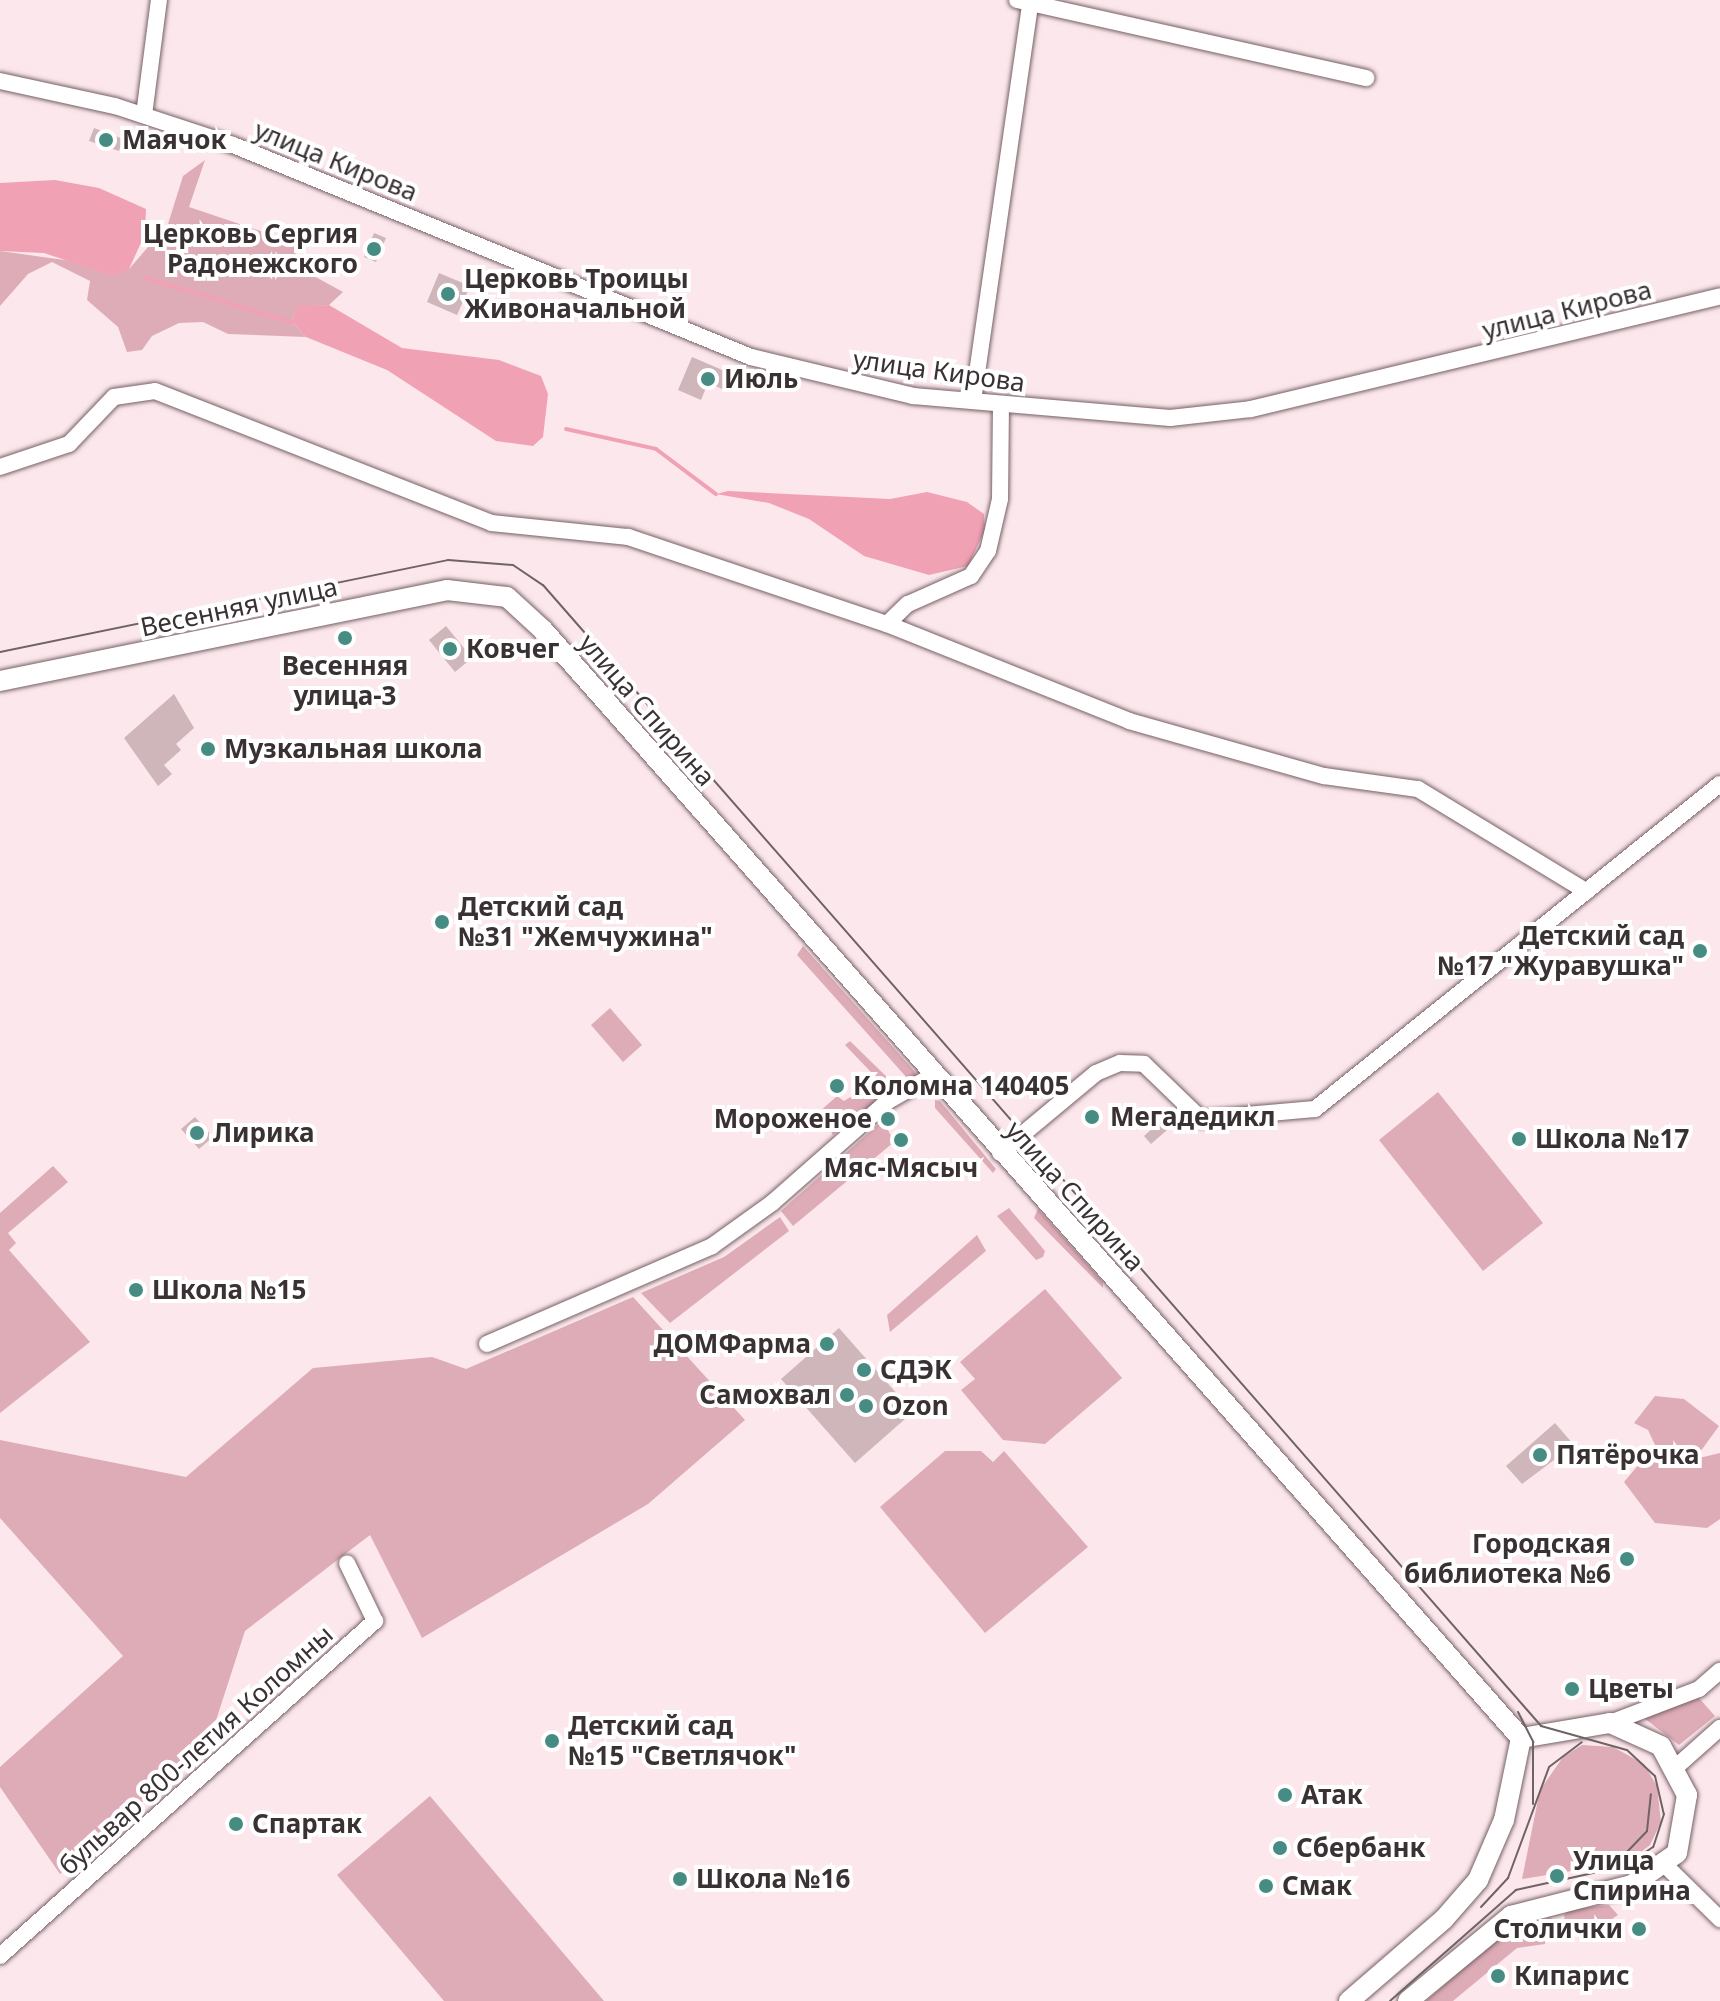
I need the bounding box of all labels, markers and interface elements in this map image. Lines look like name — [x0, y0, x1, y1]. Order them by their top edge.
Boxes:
street label: улица Кирова — [250, 114, 422, 208]
place label: Маячок — [122, 124, 226, 156]
marker: Маячок — [97, 131, 115, 149]
place label: Церковь Сергия Радонежского — [143, 218, 358, 280]
marker: Церковь Сергия Радонежского — [365, 240, 383, 258]
place label: Церковь Троицы Живоначальной — [464, 263, 689, 324]
street label: улица Кирова — [1479, 274, 1655, 346]
marker: Церковь Троицы Живоначальной — [439, 285, 457, 303]
street label: улица Кирова — [851, 343, 1027, 399]
place label: Июль — [724, 363, 798, 395]
marker: Июль — [699, 370, 717, 388]
street label: Весенняя улица — [138, 571, 340, 643]
street label: улица Спирина — [572, 628, 722, 792]
marker: Весенняя улица-3 — [336, 629, 354, 647]
place label: Ковчег — [466, 633, 559, 665]
marker: Ковчег — [441, 640, 459, 658]
place label: Весенняя улица-3 — [282, 650, 408, 712]
place label: Музкальная школа — [224, 733, 482, 765]
marker: Музкальная школа — [199, 740, 217, 758]
place label: Детский сад №31 "Жемчужина" — [458, 891, 713, 952]
marker: Детский сад №31 "Жемчужина" — [433, 913, 451, 931]
place label: Детский сад №17 "Журавушка" — [1437, 920, 1684, 982]
marker: Детский сад №17 "Журавушка" — [1691, 942, 1709, 960]
place label: Коломна 140405 — [853, 1070, 1069, 1102]
marker: Коломна 140405 — [828, 1077, 846, 1095]
place label: Мегадедикл — [1110, 1101, 1275, 1133]
place label: Мороженое — [714, 1103, 872, 1135]
marker: Мегадедикл — [1081, 1106, 1103, 1128]
marker: Мороженое — [879, 1110, 897, 1128]
street label: улица Спирина — [999, 1114, 1151, 1278]
place label: Лирика — [213, 1117, 315, 1149]
place label: Школа №17 — [1535, 1123, 1689, 1155]
marker: Лирика — [188, 1124, 206, 1142]
marker: Школа №17 — [1510, 1130, 1528, 1148]
marker: Мяс-Мясыч — [892, 1131, 910, 1149]
place label: Мяс-Мясыч — [824, 1152, 978, 1184]
place label: Школа №15 — [152, 1274, 306, 1306]
marker: Школа №15 — [127, 1281, 145, 1299]
place label: ДОМФарма — [653, 1328, 811, 1360]
marker: ДОМФарма — [818, 1335, 836, 1353]
place label: СДЭК — [880, 1354, 952, 1386]
marker: СДЭК — [855, 1361, 873, 1379]
place label: Самохвал — [699, 1379, 831, 1411]
marker: Самохвал — [838, 1386, 856, 1404]
place label: Ozon — [882, 1390, 949, 1422]
marker: Ozon — [857, 1397, 875, 1415]
place label: Пятёрочка — [1556, 1439, 1700, 1471]
marker: Пятёрочка — [1531, 1446, 1549, 1464]
place label: Городская библиотека №6 — [1404, 1528, 1611, 1590]
marker: Городская библиотека №6 — [1618, 1550, 1636, 1568]
street label: бульвар 800-летия Коломны — [53, 1619, 339, 1881]
place label: Цветы — [1588, 1673, 1674, 1705]
marker: Цветы — [1563, 1680, 1581, 1698]
place label: Детский сад №15 "Светлячок" — [568, 1710, 796, 1772]
marker: Детский сад №15 "Светлячок" — [543, 1732, 561, 1750]
place label: Атак — [1301, 1779, 1363, 1811]
marker: Атак — [1276, 1786, 1294, 1804]
place label: Спартак — [252, 1808, 362, 1840]
marker: Спартак — [227, 1815, 245, 1833]
place label: Сбербанк — [1296, 1832, 1425, 1864]
marker: Сбербанк — [1271, 1839, 1289, 1857]
place label: Улица Спирина — [1573, 1845, 1691, 1906]
place label: Школа №16 — [696, 1863, 850, 1895]
marker: Улица Спирина — [1548, 1867, 1566, 1885]
marker: Школа №16 — [671, 1870, 689, 1888]
place label: Смак — [1282, 1870, 1352, 1902]
marker: Смак — [1257, 1877, 1275, 1895]
place label: Столички — [1493, 1913, 1623, 1945]
marker: Столички — [1630, 1920, 1648, 1938]
place label: Кипарис — [1514, 1960, 1630, 1992]
marker: Кипарис — [1489, 1967, 1507, 1985]

